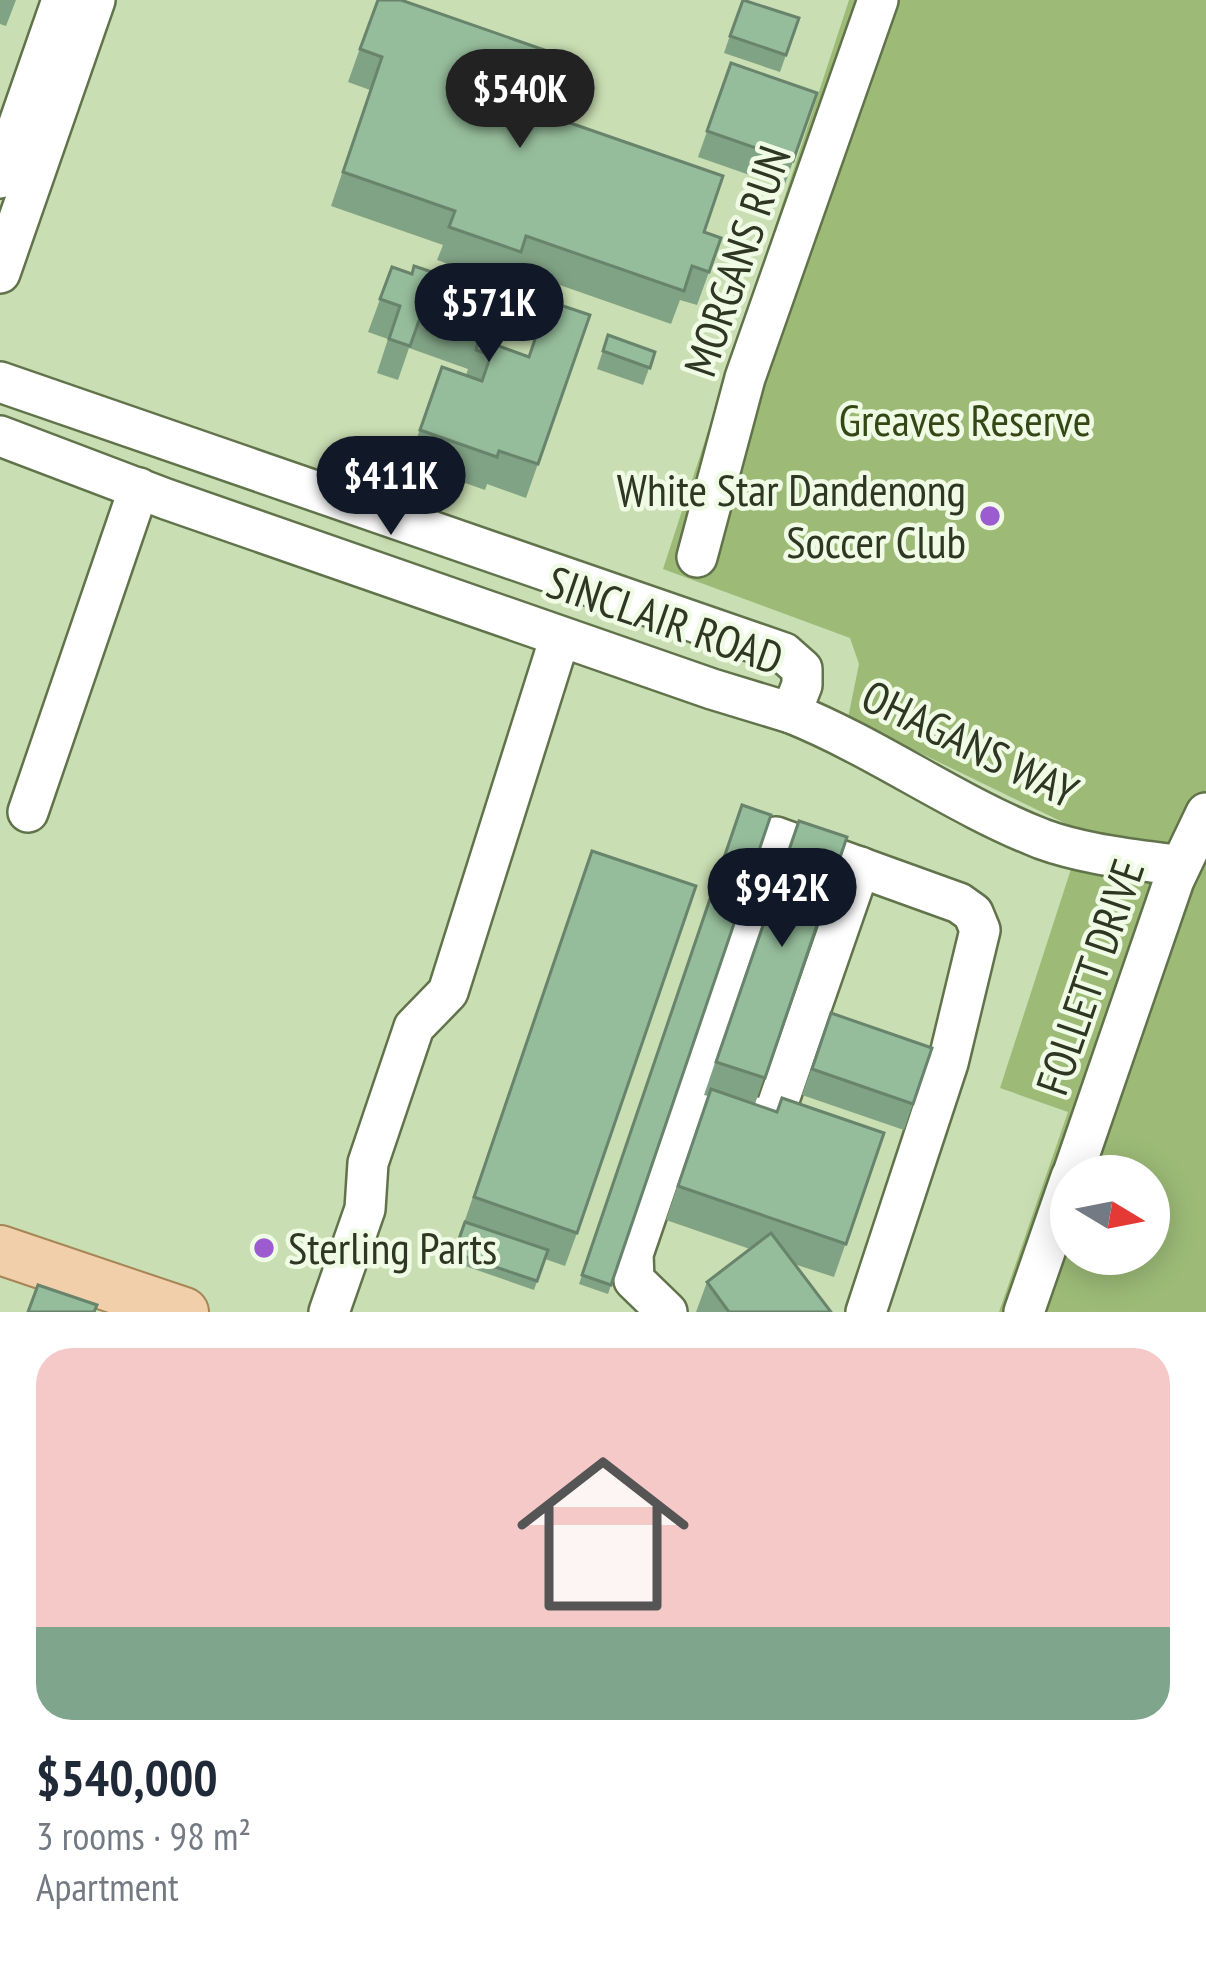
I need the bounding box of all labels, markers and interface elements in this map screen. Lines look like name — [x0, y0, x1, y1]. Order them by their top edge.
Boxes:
pin: $540K — [436, 49, 604, 151]
text: $540K — [473, 62, 567, 113]
street label: MORGANS RUN — [670, 138, 802, 383]
pin: $571K — [405, 263, 573, 365]
text: $571K — [442, 276, 536, 327]
park label: Greaves Reserve — [839, 390, 1091, 448]
pin: $411K — [307, 436, 475, 538]
text: $411K — [344, 449, 438, 500]
place label: White Star Dandenong Soccer Club — [617, 460, 966, 570]
marker: White Star Dandenong Soccer Club — [977, 503, 1003, 529]
street label: SINCLAIR ROAD — [540, 552, 791, 686]
street label: OHAGANS WAY — [853, 666, 1088, 820]
pin: $942K — [698, 848, 866, 950]
street label: FOLLETT DRIVE — [1022, 851, 1156, 1102]
text: $942K — [735, 861, 829, 912]
north arrow — [1050, 1155, 1170, 1275]
map controls — [1050, 1155, 1170, 1275]
place label: Sterling Parts — [288, 1218, 497, 1276]
marker: Sterling Parts — [251, 1235, 277, 1261]
icon: home — [495, 1426, 711, 1642]
text: $540,000 — [36, 1744, 218, 1810]
text: 3 rooms · 98 m² — [36, 1810, 251, 1861]
text: Apartment — [36, 1861, 179, 1912]

